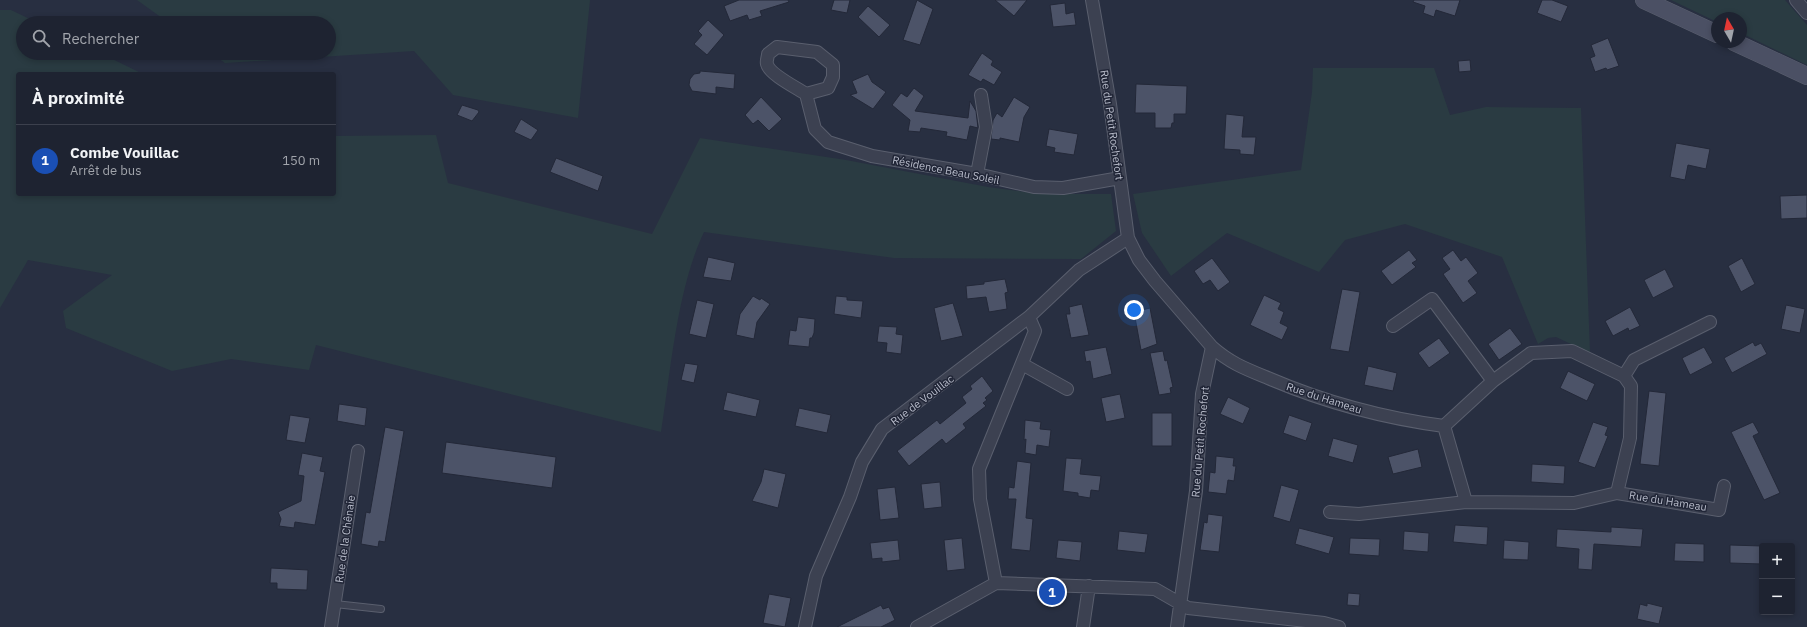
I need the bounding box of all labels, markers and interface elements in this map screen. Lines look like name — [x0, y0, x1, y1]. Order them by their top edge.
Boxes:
north arrow — [1711, 12, 1747, 48]
search box — [16, 16, 336, 60]
icon: search — [30, 27, 52, 49]
text: Rechercher — [62, 29, 139, 48]
street label: Rue du Petit Rochefort — [1097, 69, 1127, 181]
text: À proximité — [32, 87, 125, 109]
text: Combe Vouillac — [70, 143, 179, 162]
text: 1 — [41, 152, 49, 169]
text: 150 m — [282, 152, 320, 169]
street label: Résidence Beau Soleil — [891, 153, 1001, 187]
text: Arrêt de bus — [70, 162, 142, 179]
your location — [1124, 300, 1144, 320]
street label: Rue de Vouillac — [888, 371, 957, 428]
street label: Rue du Hameau — [1284, 379, 1364, 417]
street label: Rue du Petit Rochefort — [1188, 386, 1212, 498]
street label: Rue du Hameau — [1628, 488, 1708, 514]
street label: Rue de la Chênaie — [332, 494, 358, 584]
map controls — [1759, 543, 1795, 615]
button: + — [1759, 543, 1795, 579]
pin: 1 — [1039, 577, 1065, 607]
button: − — [1759, 579, 1795, 615]

